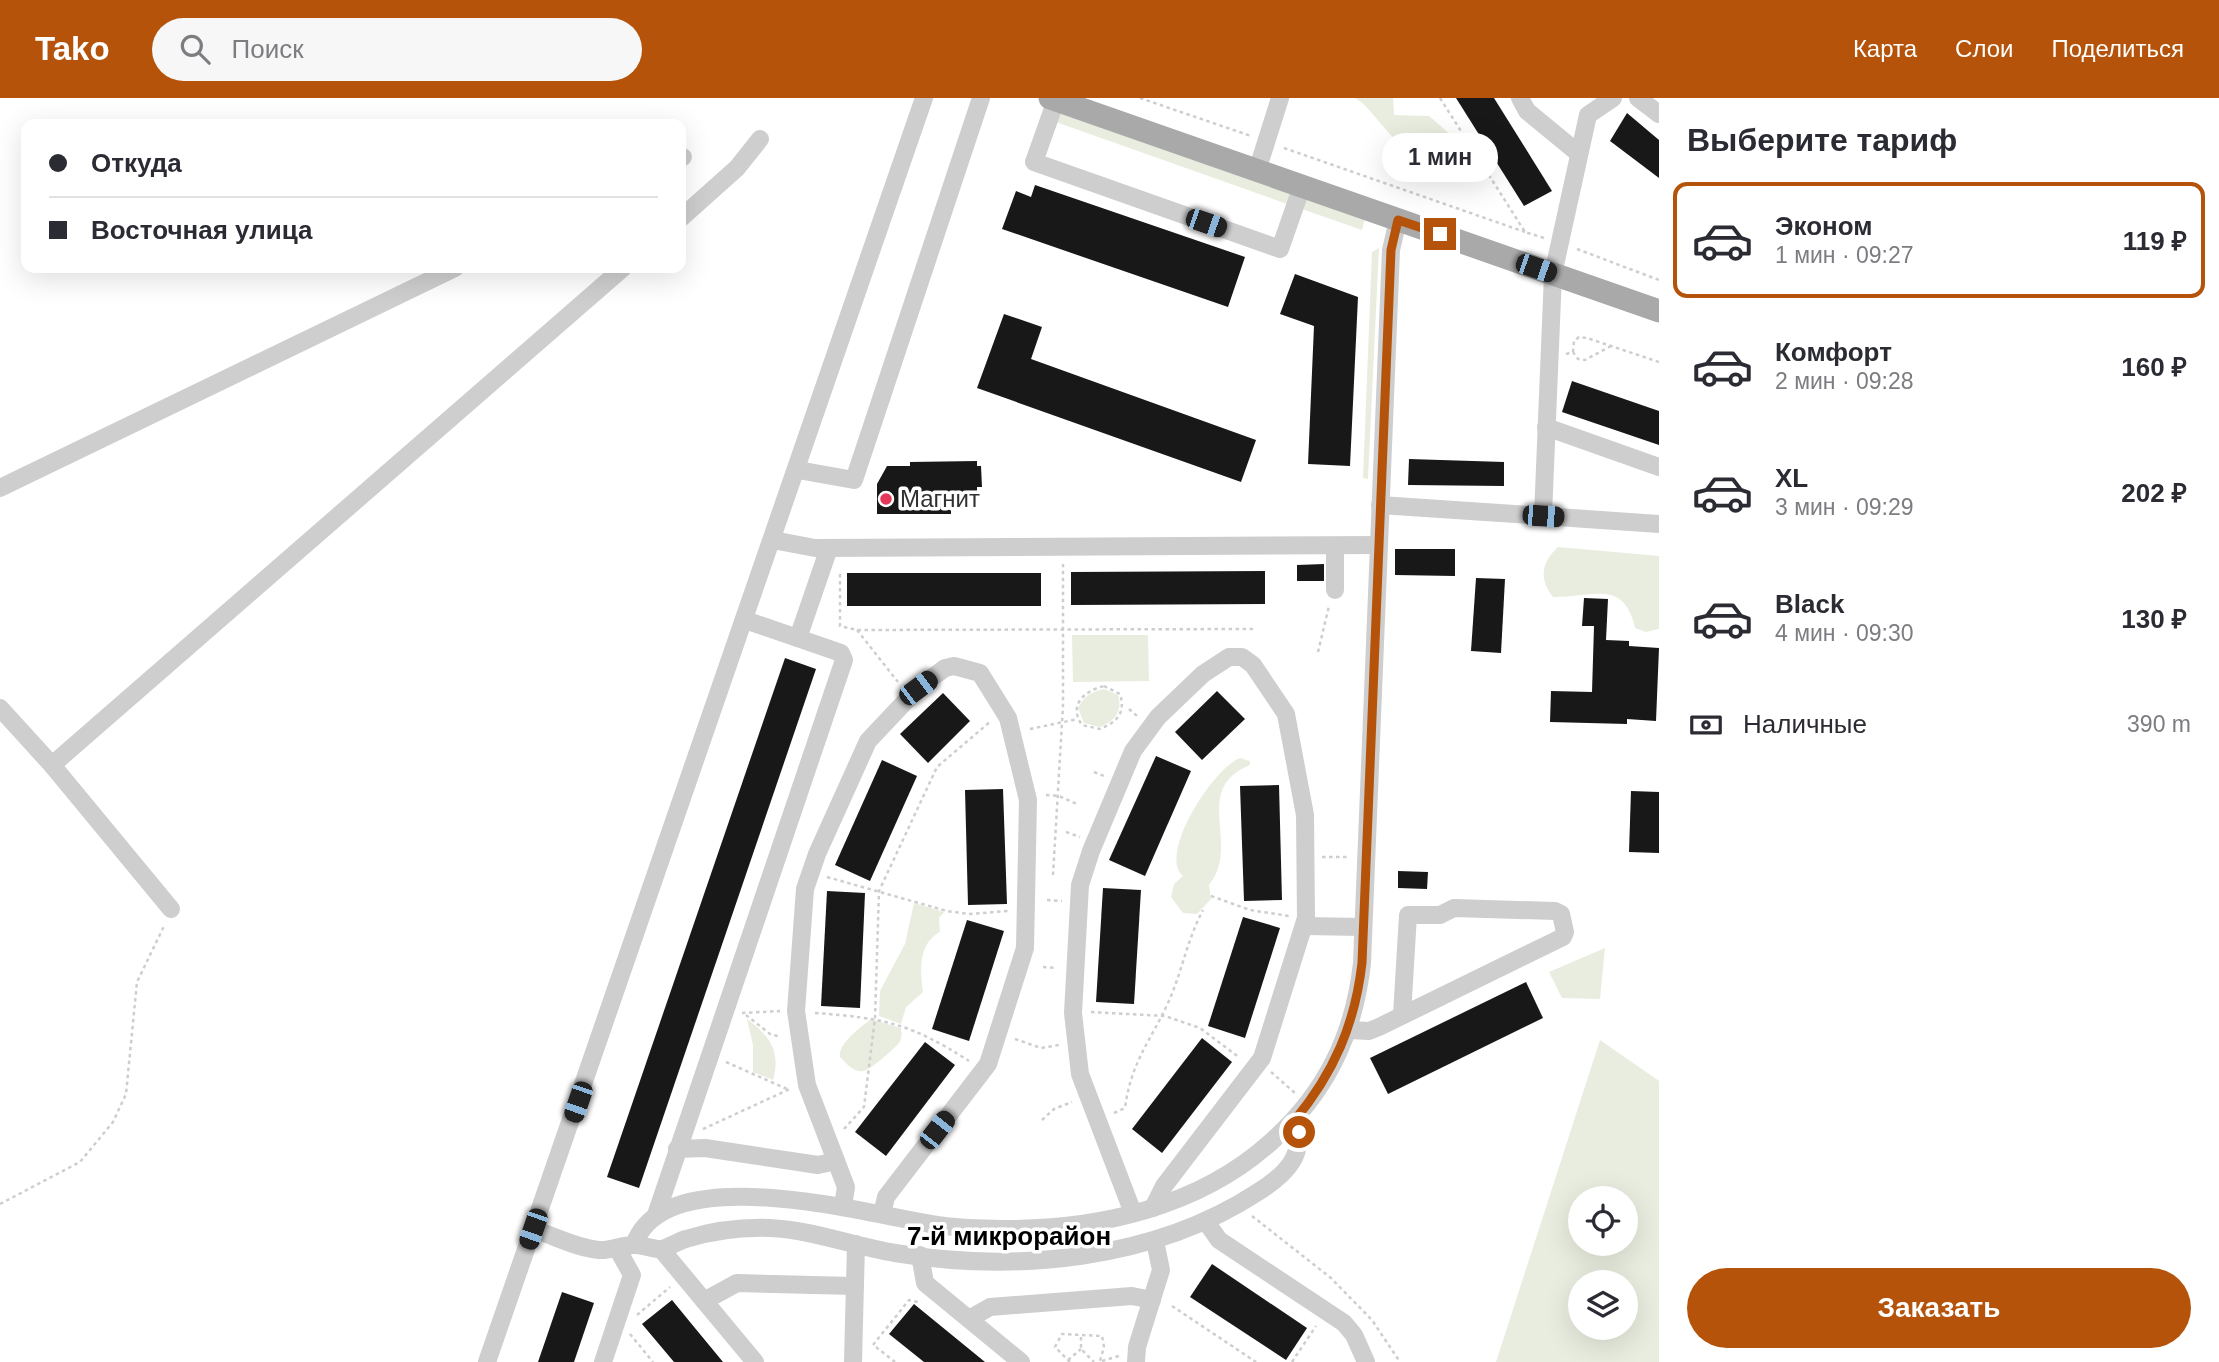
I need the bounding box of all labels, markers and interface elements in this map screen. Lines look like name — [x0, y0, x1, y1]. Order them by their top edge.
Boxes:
search box — [152, 18, 642, 81]
text: Tako — [35, 30, 110, 67]
icon: search — [176, 30, 214, 68]
text: Поиск — [232, 34, 304, 64]
text: Карта — [1853, 35, 1917, 62]
text: Слои — [1955, 35, 2013, 62]
text: Поделиться — [2051, 35, 2184, 62]
text: Выберите тариф — [1687, 122, 1957, 158]
callout: 1 мин — [1382, 132, 1498, 181]
text: 1 мин — [1408, 144, 1472, 170]
text: Откуда — [91, 148, 182, 178]
car — [1183, 206, 1230, 240]
icon: car — [1691, 209, 1754, 272]
text: Эконом — [1775, 211, 1873, 241]
text: Восточная улица — [91, 215, 312, 245]
route end — [1424, 218, 1456, 250]
text: 119 ₽ — [2123, 226, 2187, 256]
text: 1 мин · 09:27 — [1775, 242, 1914, 268]
car — [1513, 251, 1560, 285]
icon: car — [1691, 335, 1754, 398]
text: Комфорт — [1775, 337, 1892, 367]
text: 160 ₽ — [2121, 352, 2187, 382]
text: 2 мин · 09:28 — [1775, 368, 1914, 394]
icon: car — [1691, 461, 1754, 524]
text: XL — [1775, 463, 1808, 493]
text: 202 ₽ — [2121, 478, 2187, 508]
place label: Магнит — [900, 485, 980, 512]
marker: Магнит — [878, 491, 894, 507]
text: 3 мин · 09:29 — [1775, 494, 1914, 520]
car — [1522, 504, 1565, 528]
icon: car — [1691, 587, 1754, 650]
text: Black — [1775, 589, 1844, 619]
text: 130 ₽ — [2121, 604, 2187, 634]
text: 4 мин · 09:30 — [1775, 620, 1914, 646]
car — [895, 667, 942, 709]
icon: cash — [1687, 706, 1725, 744]
text: Наличные — [1743, 709, 1867, 739]
text: 390 m — [2127, 711, 2191, 737]
car — [562, 1079, 595, 1125]
car — [916, 1107, 959, 1153]
route start — [1283, 1116, 1315, 1148]
map controls — [1568, 1186, 1638, 1340]
button: locate — [1568, 1186, 1638, 1256]
car — [517, 1206, 550, 1252]
district label: 7-й микрорайон — [907, 1221, 1111, 1251]
button: Заказать — [1687, 1268, 2191, 1348]
button: layers — [1568, 1270, 1638, 1340]

